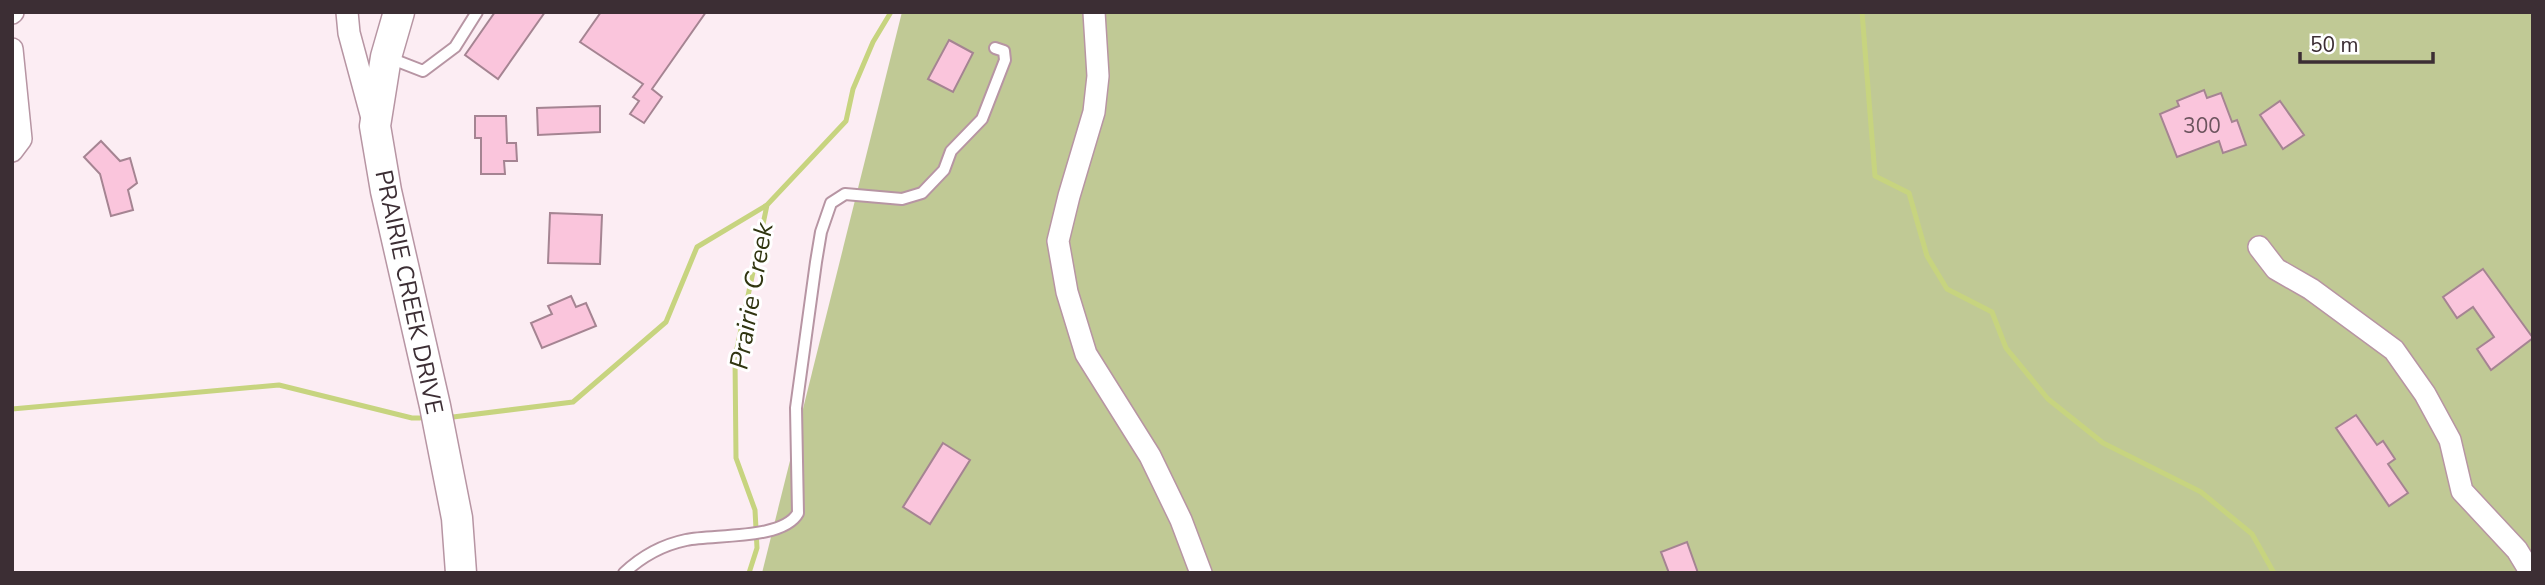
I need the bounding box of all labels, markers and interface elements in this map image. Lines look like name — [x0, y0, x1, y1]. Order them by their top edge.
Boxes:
scale bar — [2300, 21, 2433, 65]
text: 50 m — [2310, 31, 2359, 59]
house number: 300 — [2183, 112, 2221, 140]
street label: PRAIRIE CREEK DRIVE — [367, 167, 451, 417]
water label: Prairie Creek — [721, 219, 782, 372]

